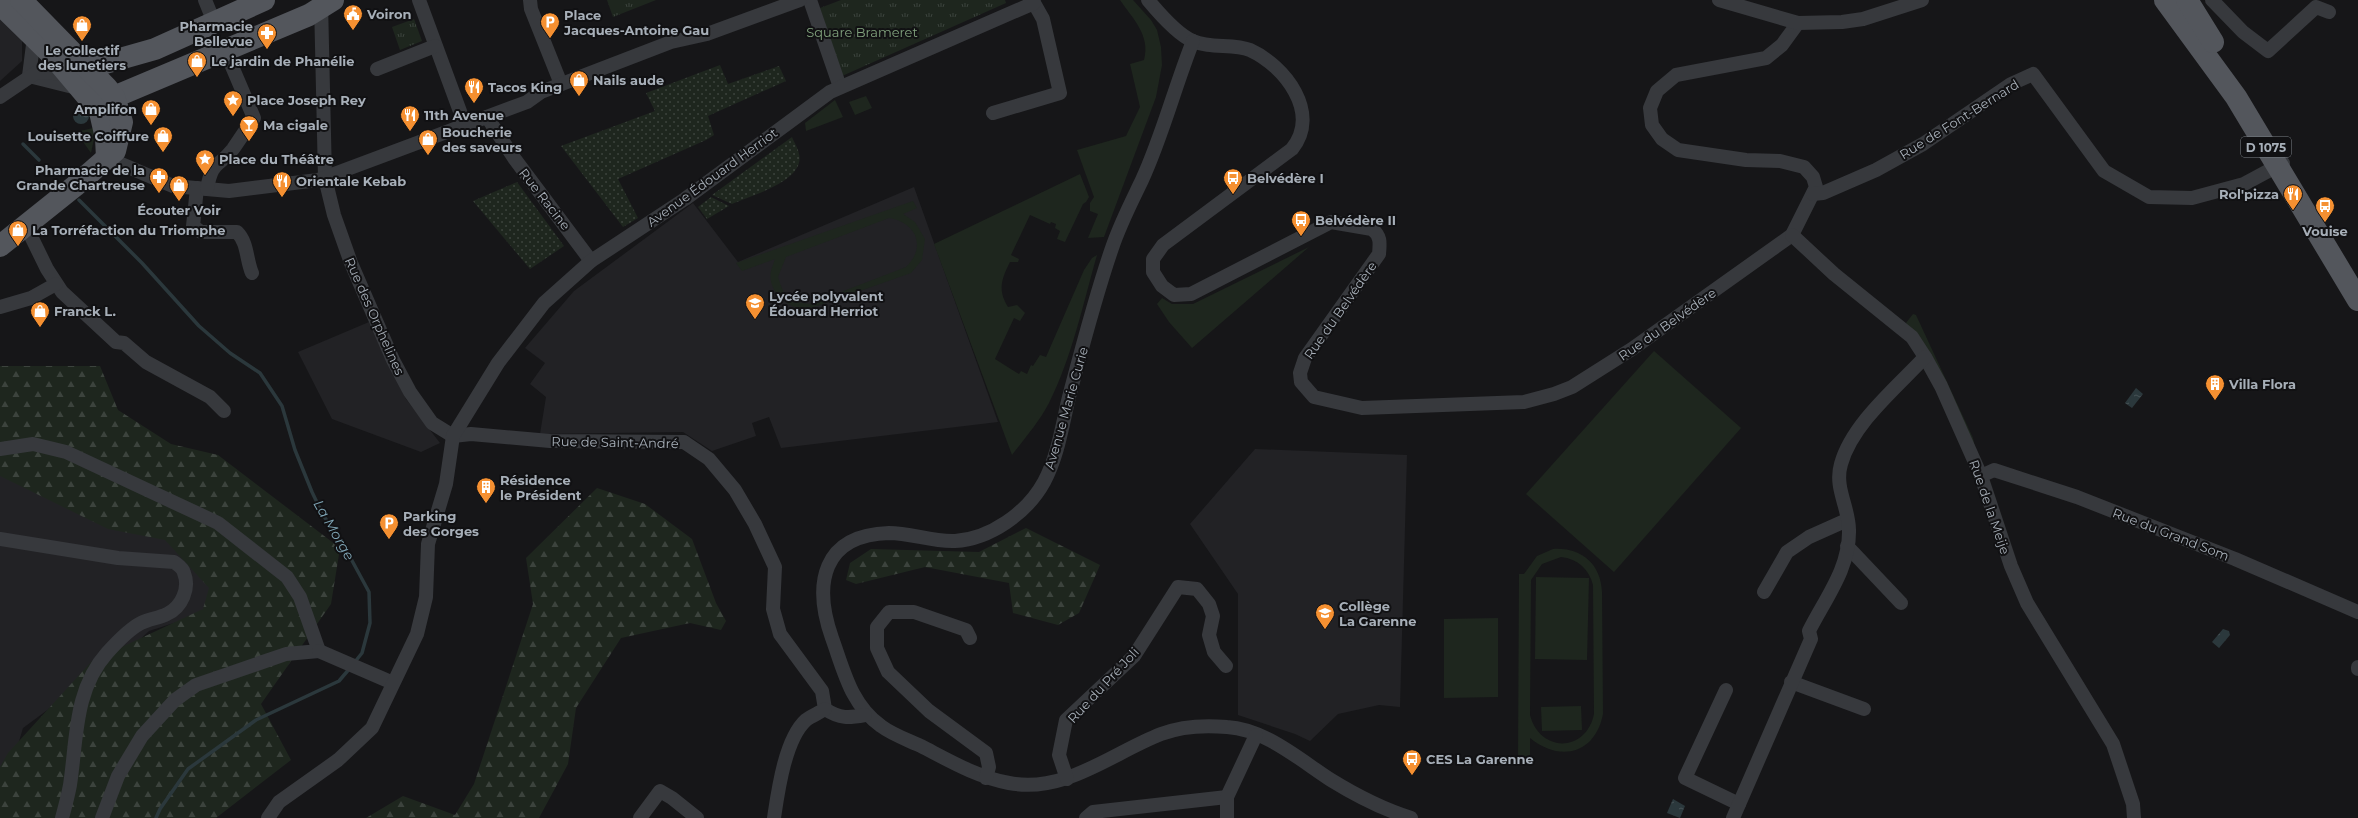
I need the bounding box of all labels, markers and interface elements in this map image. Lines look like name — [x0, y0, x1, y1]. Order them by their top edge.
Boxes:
public building icon: Voiron — [342, 3, 364, 31]
place label: Voiron — [366, 6, 411, 22]
place label: Place Jacques-Antoine Gau — [563, 7, 709, 38]
parking icon: Place Jacques-Antoine Gau — [539, 11, 561, 39]
shop icon: Le collectif des lunetiers — [71, 14, 93, 42]
place label: Pharmacie Bellevue — [179, 18, 253, 49]
pharmacy icon: Pharmacie Bellevue — [256, 22, 278, 50]
park label: Square Brameret — [806, 24, 918, 40]
place label: Le collectif des lunetiers — [38, 42, 126, 73]
shop icon: Le jardin de Phanélie — [186, 50, 208, 78]
place label: Le jardin de Phanélie — [211, 53, 354, 69]
shop icon: Nails aude — [568, 69, 590, 97]
place label: Nails aude — [593, 72, 664, 88]
restaurant icon: Tacos King — [463, 76, 485, 104]
street label: Rue de Font-Bernard — [1896, 76, 2022, 162]
place label: Tacos King — [488, 79, 562, 95]
place icon: Place Joseph Rey — [222, 89, 244, 117]
place label: Place Joseph Rey — [247, 92, 366, 108]
shop icon: Amplifon — [140, 98, 162, 126]
place label: Amplifon — [73, 101, 137, 117]
restaurant icon: 11th Avenue — [399, 104, 421, 132]
place label: 11th Avenue — [424, 107, 504, 123]
bar icon: Ma cigale — [238, 114, 260, 142]
place label: Ma cigale — [263, 117, 328, 133]
place label: Boucherie des saveurs — [442, 124, 522, 155]
street label: Avenue Édouard Herriot — [644, 124, 780, 230]
shop icon: Louisette Coiffure — [152, 125, 174, 153]
place label: Louisette Coiffure — [28, 128, 149, 144]
shop icon: Boucherie des saveurs — [417, 128, 439, 156]
road number: D 1075 — [2241, 137, 2291, 157]
place icon: Place du Théâtre — [194, 148, 216, 176]
place label: Place du Théâtre — [219, 151, 334, 167]
place label: Pharmacie de la Grande Chartreuse — [16, 162, 145, 193]
street label: Rue Racine — [516, 165, 574, 233]
pharmacy icon: Pharmacie de la Grande Chartreuse — [148, 166, 170, 194]
bus stop icon: Belvédère I — [1222, 167, 1244, 195]
restaurant icon: Orientale Kebab — [271, 170, 293, 198]
place label: Belvédère I — [1247, 170, 1324, 186]
place label: Orientale Kebab — [296, 173, 406, 189]
shop icon: Écouter Voir — [168, 174, 190, 202]
restaurant icon: Rol'pizza — [2282, 183, 2304, 211]
place label: Rol'pizza — [2219, 186, 2279, 202]
bus stop icon: Vouise — [2314, 195, 2336, 223]
place label: Écouter Voir — [137, 202, 221, 218]
bus stop icon: Belvédère II — [1290, 209, 1312, 237]
place label: Belvédère II — [1315, 212, 1396, 228]
shop icon: La Torréfaction du Triomphe — [7, 219, 29, 247]
place label: La Torréfaction du Triomphe — [32, 222, 226, 238]
place label: Vouise — [2301, 223, 2348, 239]
street label: Rue des Orphelines — [342, 255, 408, 377]
street label: Rue du Belvédère — [1300, 258, 1380, 362]
street label: Rue du Belvédère — [1615, 284, 1719, 364]
place label: Lycée polyvalent Édouard Herriot — [769, 288, 884, 319]
school or university icon: Lycée polyvalent Édouard Herriot — [744, 292, 766, 320]
shop icon: Franck L. — [29, 300, 51, 328]
place label: Franck L. — [54, 303, 116, 319]
street label: Avenue Marie Curie — [1041, 345, 1091, 471]
building icon: Villa Flora — [2204, 373, 2226, 401]
place label: Villa Flora — [2228, 376, 2296, 392]
street label: Rue de Saint-André — [551, 433, 679, 451]
street label: Rue de la Meije — [1966, 457, 2014, 557]
place label: Résidence le Président — [500, 472, 582, 503]
building icon: Résidence le Président — [475, 476, 497, 504]
water label: La Morge — [309, 497, 359, 563]
street label: Rue du Grand Som — [2110, 504, 2232, 564]
place label: Parking des Gorges — [403, 508, 479, 539]
parking icon: Parking des Gorges — [378, 512, 400, 540]
place label: Collège La Garenne — [1339, 598, 1417, 629]
school or university icon: Collège La Garenne — [1314, 602, 1336, 630]
street label: Rue du Pré Joli — [1064, 644, 1142, 726]
bus stop icon: CES La Garenne — [1401, 748, 1423, 776]
place label: CES La Garenne — [1426, 751, 1534, 767]

